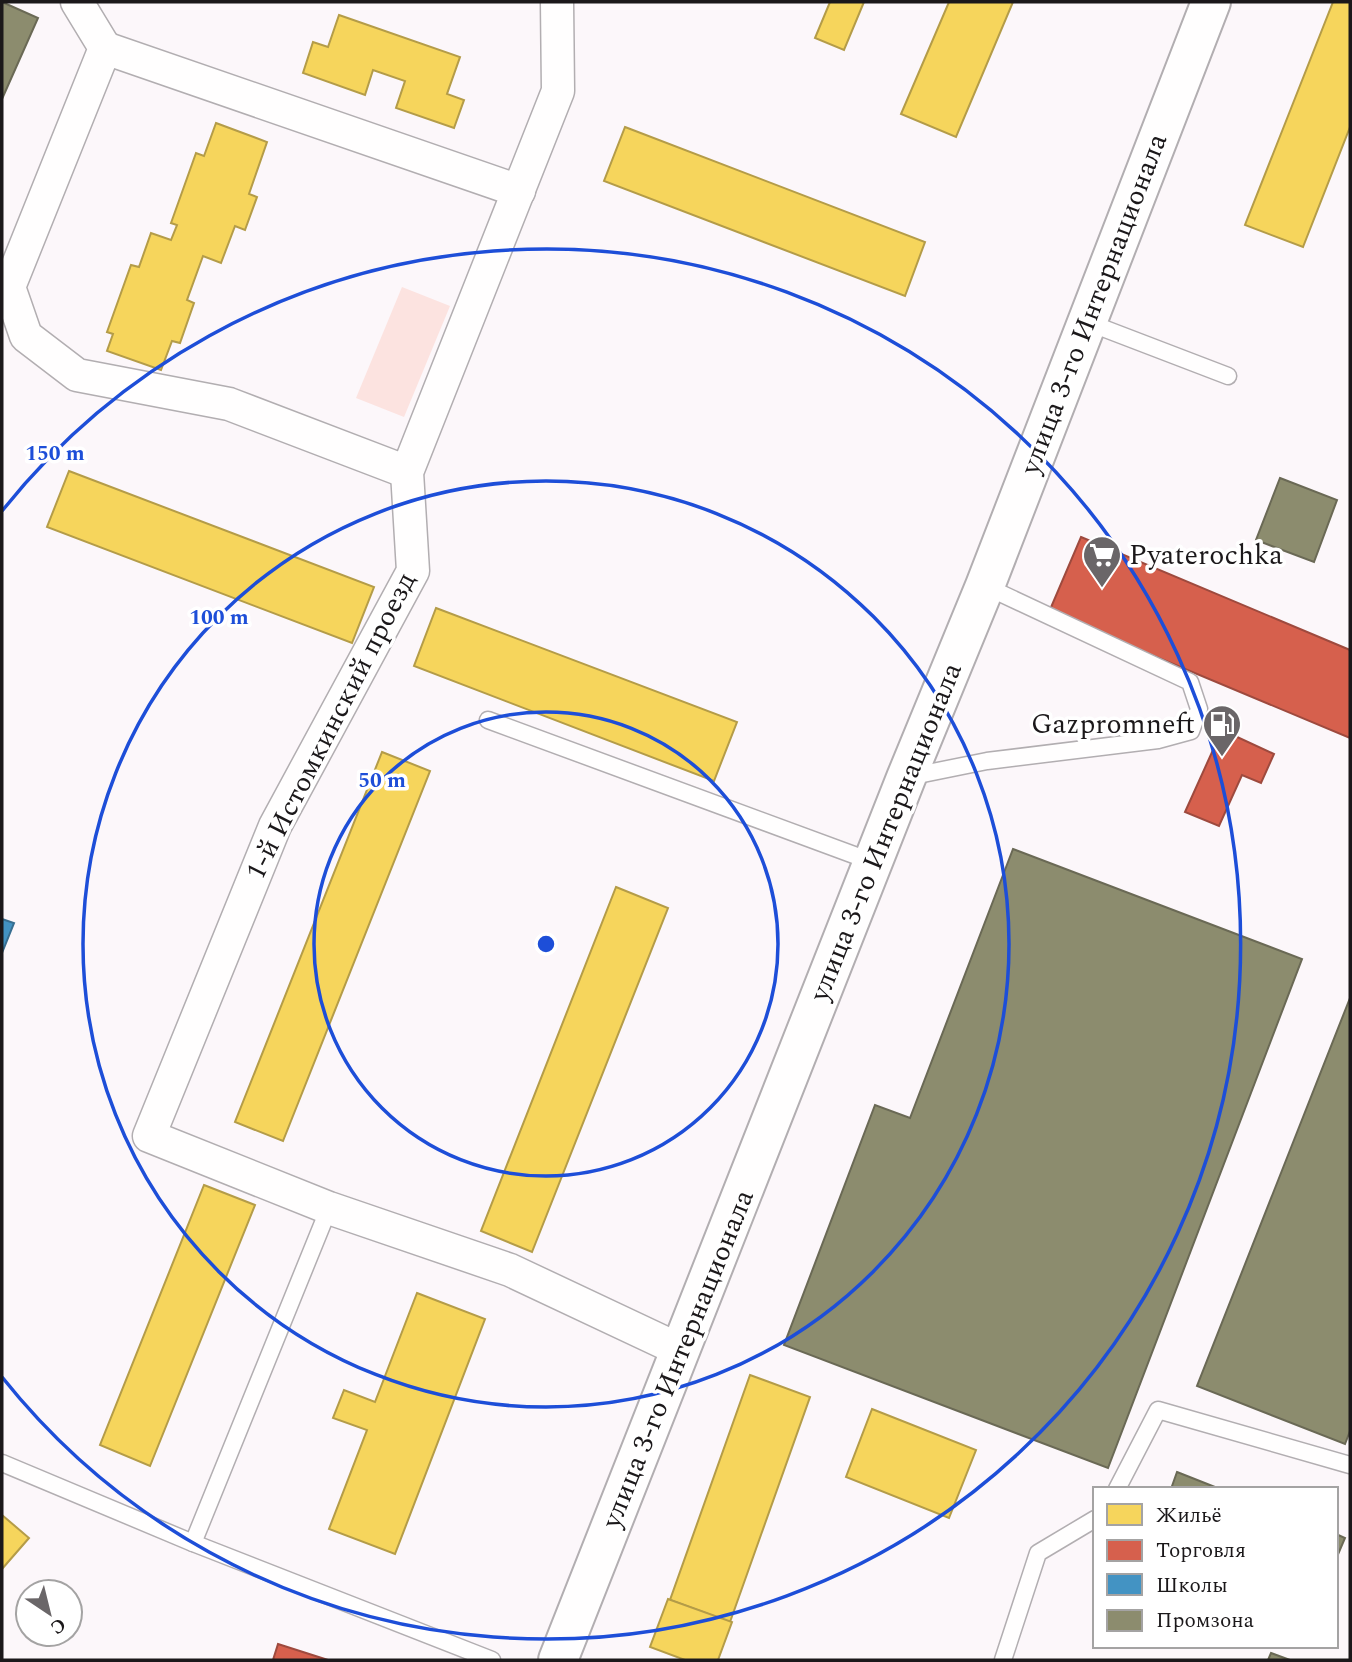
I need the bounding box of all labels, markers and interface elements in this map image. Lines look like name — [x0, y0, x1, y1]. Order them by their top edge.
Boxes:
street label: улица 3-го Интернационала — [1009, 127, 1179, 482]
text: 150 m — [25, 438, 85, 470]
supermarket icon: Pyaterochka — [1081, 534, 1123, 589]
place label: Pyaterochka — [1129, 534, 1283, 577]
street label: 1-й Истомкинский проезд — [234, 564, 428, 888]
text: 100 m — [189, 602, 249, 634]
street label: улица 3-го Интернационала — [798, 656, 974, 1009]
place label: Gazpromneft — [1031, 703, 1195, 746]
fuel station icon: Gazpromneft — [1201, 703, 1243, 758]
text: 50 m — [358, 765, 406, 797]
centre of rings — [534, 932, 558, 956]
street label: улица 3-го Интернационала — [590, 1183, 766, 1536]
legend — [1093, 1487, 1338, 1648]
text: Жильё — [1156, 1500, 1222, 1532]
text: Торговля — [1156, 1535, 1246, 1567]
text: Школы — [1156, 1570, 1228, 1602]
north arrow — [14, 1578, 84, 1648]
text: Промзона — [1156, 1605, 1255, 1637]
text: С — [44, 1610, 72, 1641]

